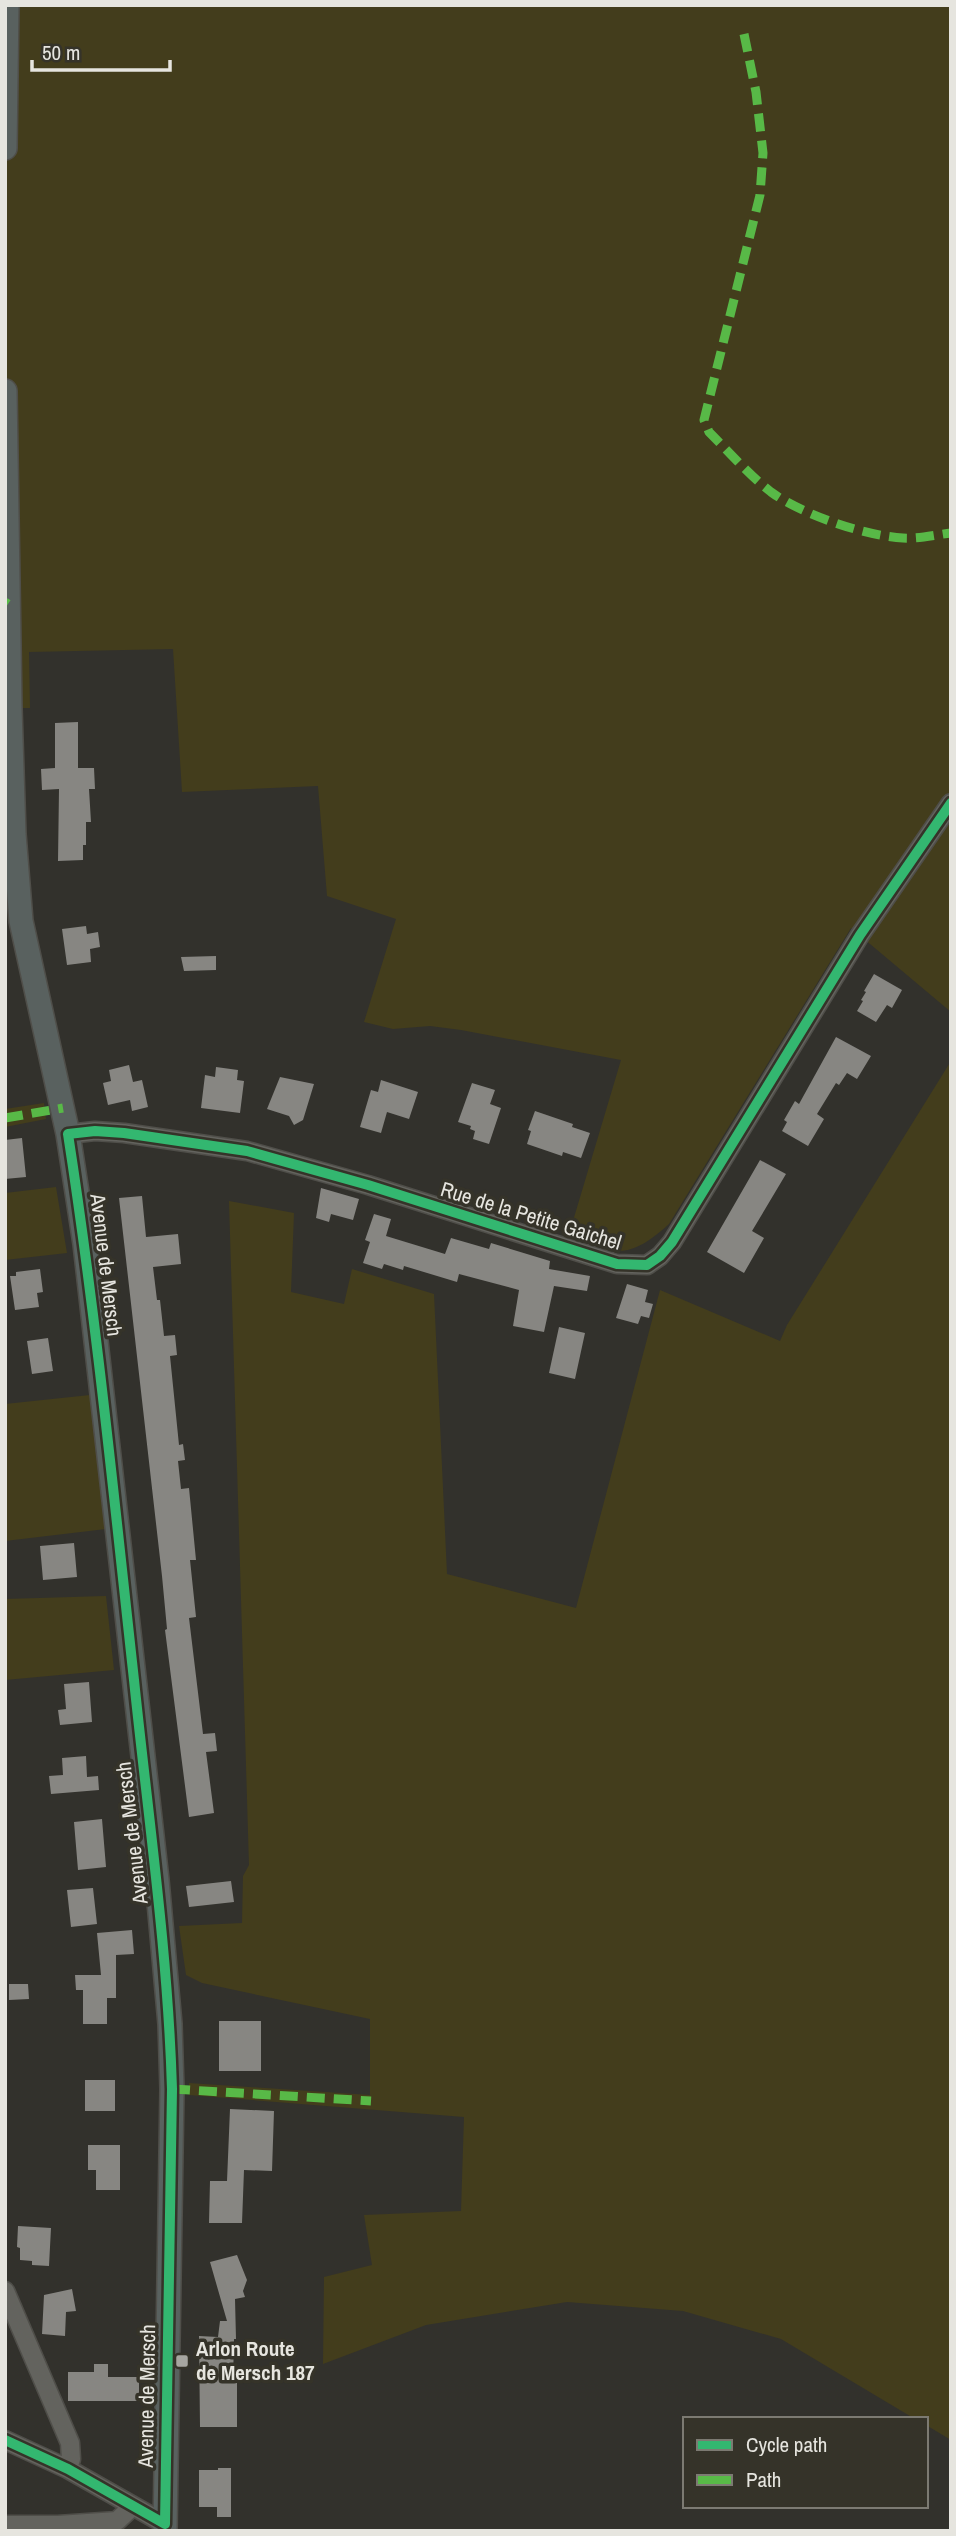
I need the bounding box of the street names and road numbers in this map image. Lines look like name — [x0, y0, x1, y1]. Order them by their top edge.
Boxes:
street label: Rue de la Petite Gaichel — [437, 1174, 625, 1257]
street label: Avenue de Mersch — [83, 1191, 130, 1338]
street label: Avenue de Mersch — [108, 1760, 155, 1907]
street label: Avenue de Mersch — [131, 2324, 162, 2469]

